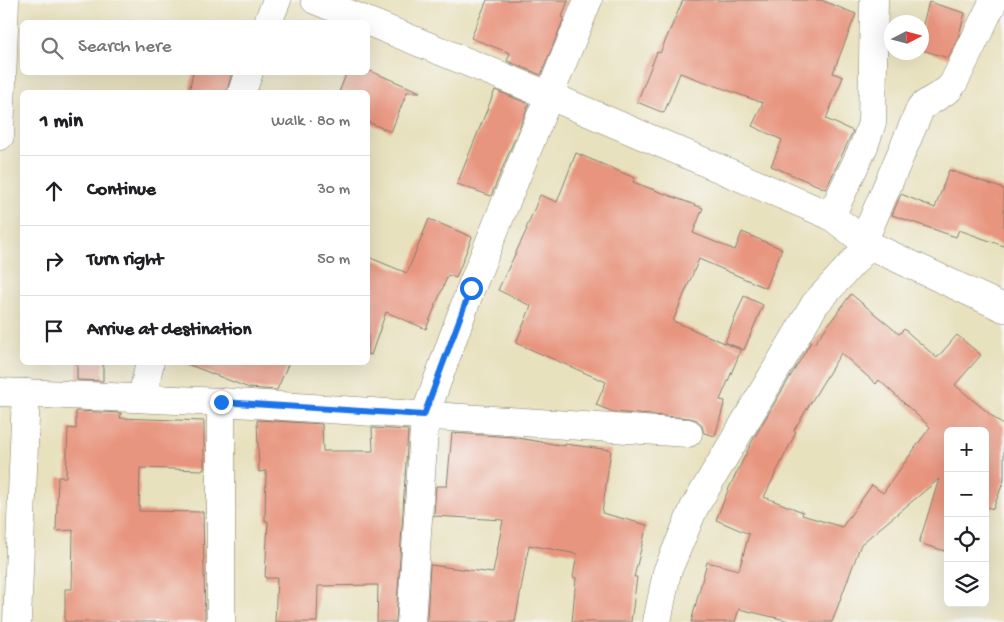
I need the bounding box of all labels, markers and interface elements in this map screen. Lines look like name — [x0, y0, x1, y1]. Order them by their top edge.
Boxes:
north arrow — [884, 15, 929, 60]
search box — [20, 20, 370, 75]
icon: search — [38, 34, 66, 62]
text: Search here — [78, 36, 172, 59]
text: 1 min — [40, 110, 83, 135]
text: Walk · 80 m — [271, 113, 350, 132]
icon: ahead — [40, 177, 68, 205]
text: Continue — [87, 179, 156, 202]
text: 30 m — [317, 181, 350, 200]
icon: right — [40, 247, 68, 275]
text: Turn right — [87, 249, 163, 272]
text: 50 m — [317, 251, 350, 270]
route start — [460, 277, 483, 300]
icon: arrive — [40, 317, 68, 345]
text: Arrive at destination — [87, 319, 251, 342]
route end — [210, 391, 233, 414]
map controls — [944, 427, 989, 607]
button: + — [944, 427, 989, 472]
button: − — [944, 472, 989, 517]
button: locate — [944, 517, 989, 562]
button: layers — [944, 562, 989, 607]

